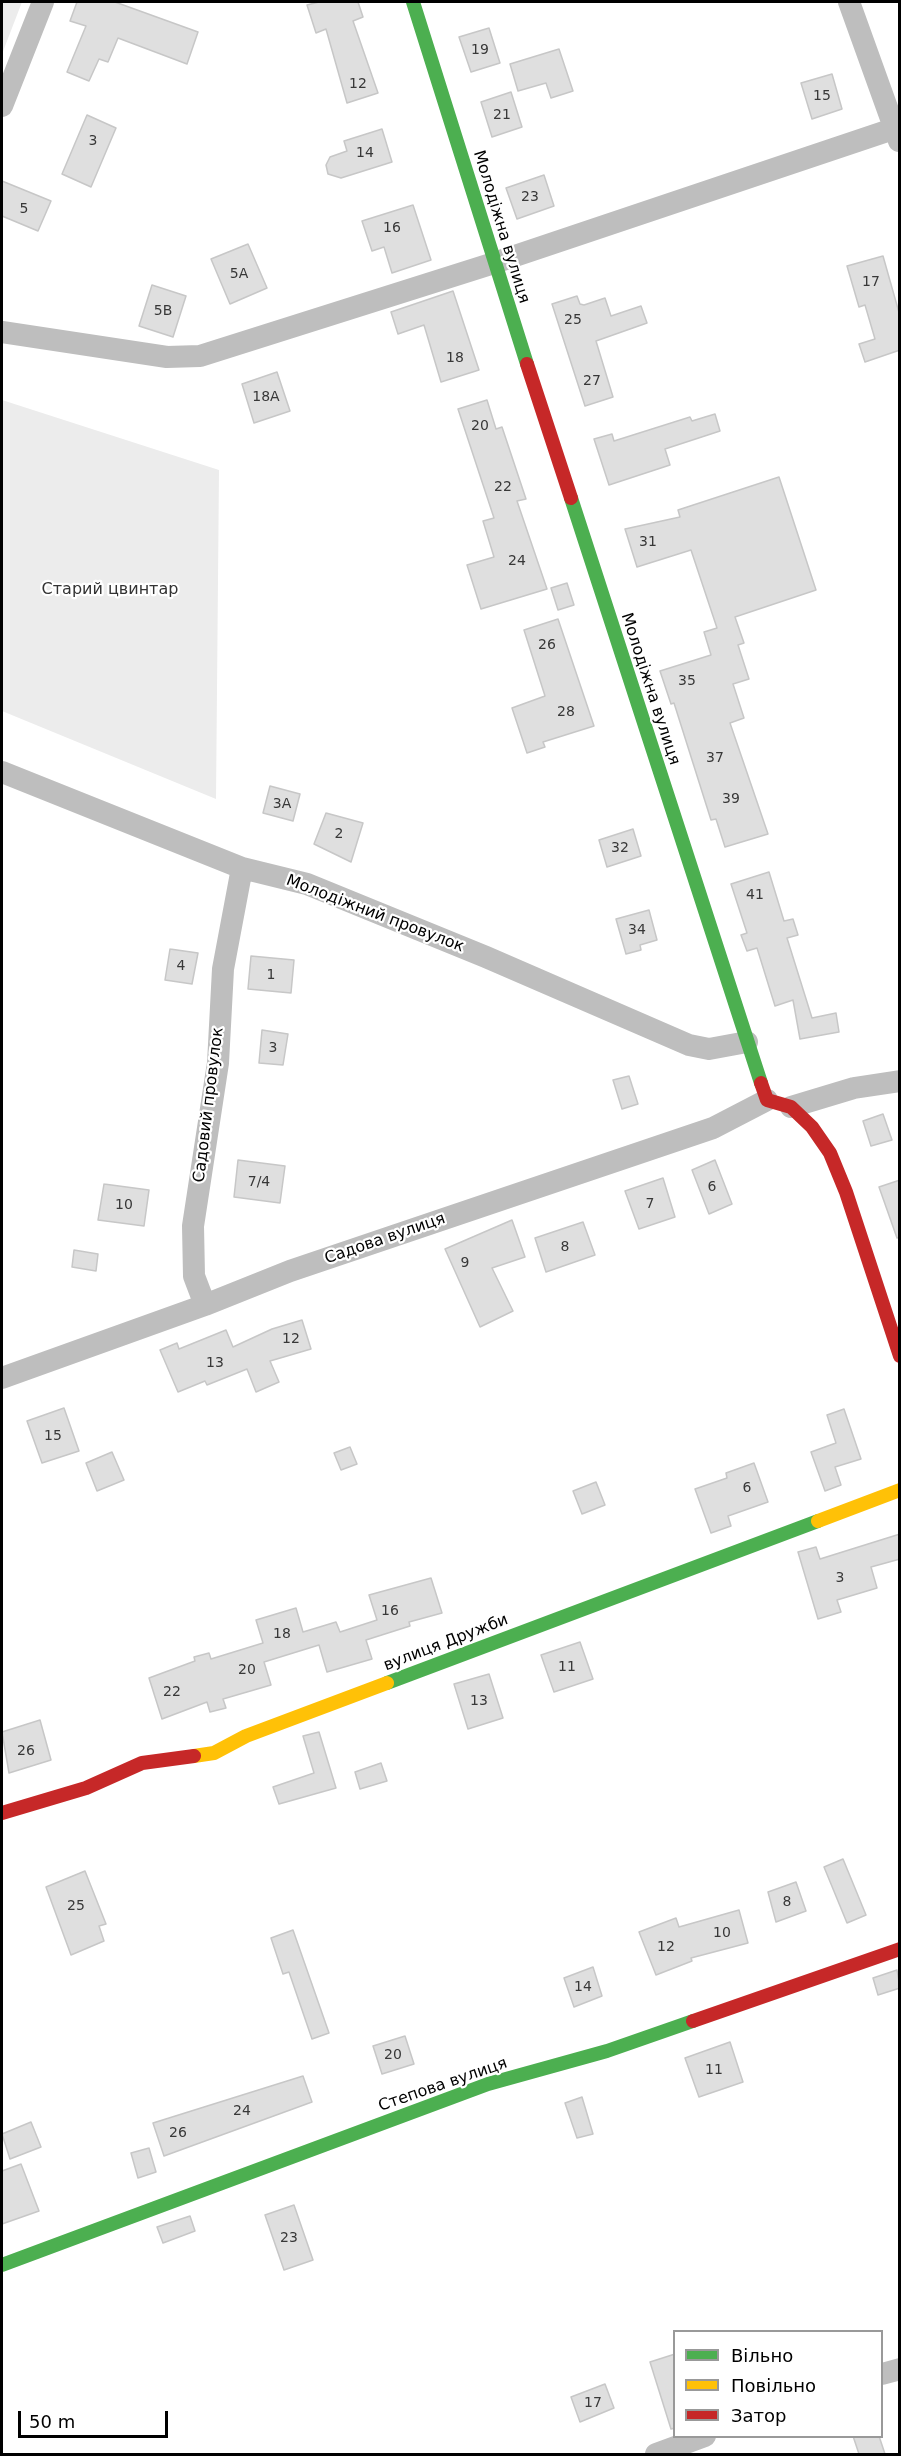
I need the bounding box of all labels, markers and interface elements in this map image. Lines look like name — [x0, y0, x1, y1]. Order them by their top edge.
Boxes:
house number: 19 — [471, 42, 489, 58]
house number: 12 — [349, 76, 367, 92]
house number: 15 — [813, 88, 831, 104]
house number: 21 — [493, 107, 511, 123]
house number: 3 — [89, 133, 97, 149]
house number: 14 — [356, 145, 374, 161]
street label: Молодіжна вулиця — [469, 148, 533, 306]
house number: 23 — [521, 189, 539, 205]
house number: 5 — [20, 201, 28, 217]
house number: 16 — [383, 220, 401, 236]
house number: 5А — [230, 266, 248, 282]
house number: 17 — [862, 274, 880, 290]
house number: 5В — [154, 303, 172, 319]
house number: 25 — [564, 312, 582, 328]
house number: 18 — [446, 350, 464, 366]
house number: 27 — [583, 373, 601, 389]
house number: 18А — [252, 389, 280, 405]
house number: 20 — [471, 418, 489, 434]
house number: 22 — [494, 479, 512, 495]
house number: 31 — [639, 534, 657, 550]
house number: 24 — [508, 553, 526, 569]
park label: Старий цвинтар — [42, 580, 178, 600]
street label: Молодіжна вулиця — [616, 610, 684, 768]
house number: 26 — [538, 637, 556, 653]
house number: 35 — [678, 673, 696, 689]
house number: 28 — [557, 704, 575, 720]
house number: 37 — [706, 750, 724, 766]
house number: 39 — [722, 791, 740, 807]
house number: 3А — [273, 796, 291, 812]
house number: 2 — [335, 826, 343, 842]
house number: 32 — [611, 840, 629, 856]
street label: Молодіжний провулок — [283, 871, 467, 957]
house number: 41 — [746, 887, 764, 903]
house number: 34 — [628, 922, 646, 938]
house number: 4 — [177, 958, 185, 974]
house number: 1 — [267, 967, 275, 983]
street label: Садовий провулок — [190, 1026, 228, 1184]
house number: 3 — [269, 1040, 277, 1056]
house number: 7/4 — [248, 1174, 270, 1190]
house number: 6 — [708, 1179, 716, 1195]
house number: 7 — [646, 1196, 654, 1212]
house number: 10 — [115, 1197, 133, 1213]
street label: Садова вулиця — [322, 1209, 448, 1269]
house number: 8 — [561, 1239, 569, 1255]
house number: 9 — [461, 1255, 469, 1271]
house number: 12 — [282, 1331, 300, 1347]
house number: 13 — [206, 1355, 224, 1371]
house number: 15 — [44, 1428, 62, 1444]
house number: 6 — [743, 1480, 751, 1496]
house number: 3 — [836, 1570, 844, 1586]
house number: 16 — [381, 1603, 399, 1619]
street label: вулиця Дружби — [381, 1610, 511, 1676]
house number: 18 — [273, 1626, 291, 1642]
house number: 11 — [558, 1659, 576, 1675]
house number: 20 — [238, 1662, 256, 1678]
house number: 22 — [163, 1684, 181, 1700]
house number: 13 — [470, 1693, 488, 1709]
house number: 26 — [17, 1743, 35, 1759]
house number: 8 — [783, 1894, 791, 1910]
house number: 25 — [67, 1898, 85, 1914]
house number: 10 — [713, 1925, 731, 1941]
house number: 12 — [657, 1939, 675, 1955]
house number: 14 — [574, 1979, 592, 1995]
house number: 20 — [384, 2047, 402, 2063]
street label: Степова вулиця — [376, 2054, 510, 2116]
house number: 11 — [705, 2062, 723, 2078]
house number: 24 — [233, 2103, 251, 2119]
house number: 26 — [169, 2125, 187, 2141]
house number: 23 — [280, 2230, 298, 2246]
legend — [673, 2330, 883, 2438]
text: Вільно — [731, 2345, 793, 2366]
text: Повільно — [731, 2375, 816, 2396]
house number: 17 — [584, 2395, 602, 2411]
scale bar — [21, 2399, 171, 2437]
text: Затор — [731, 2405, 787, 2426]
text: 50 m — [29, 2411, 75, 2432]

